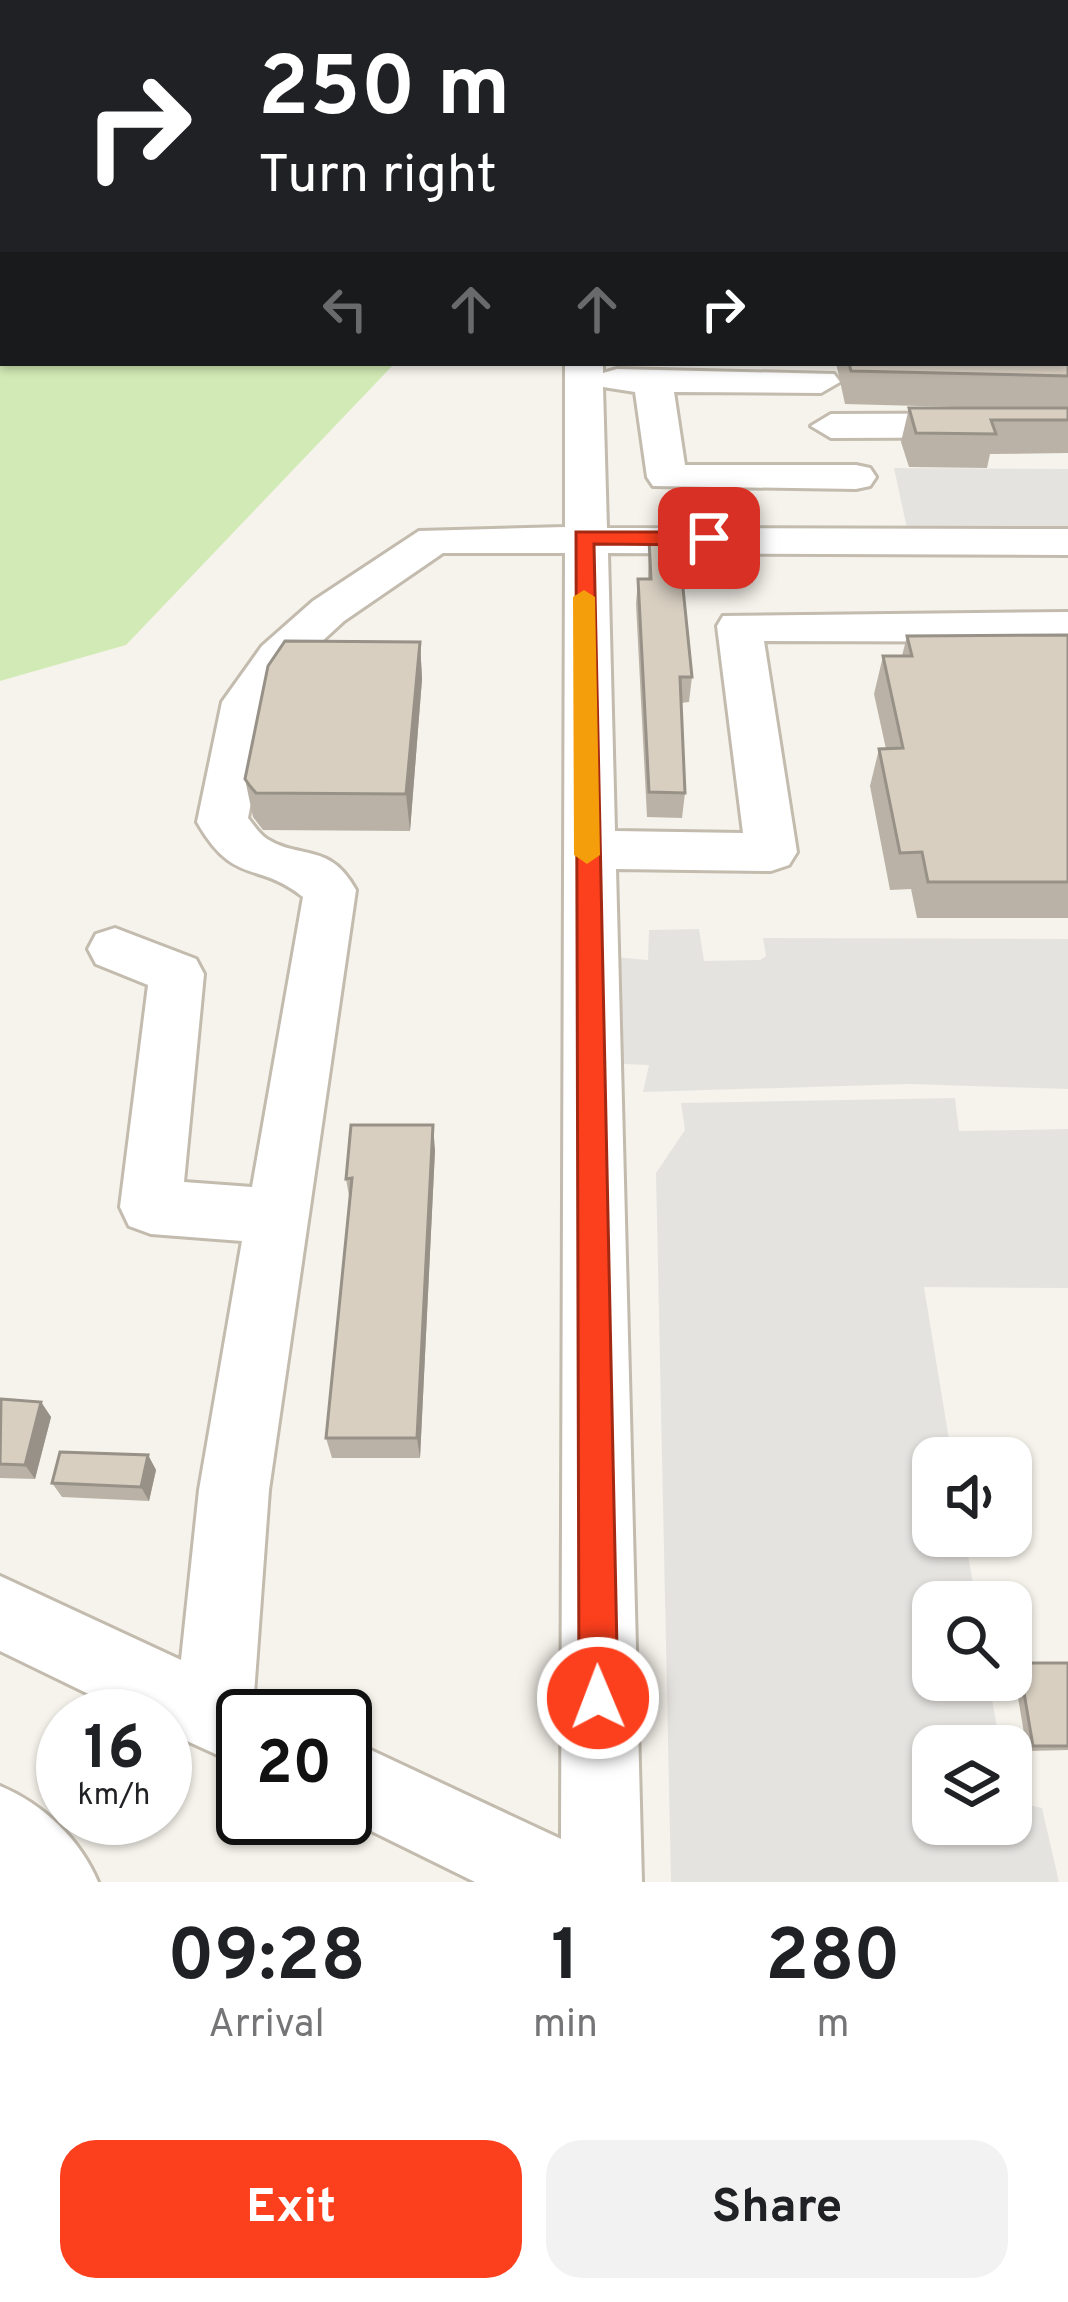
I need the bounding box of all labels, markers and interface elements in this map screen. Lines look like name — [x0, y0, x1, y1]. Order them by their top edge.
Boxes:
text: 250 m — [258, 39, 510, 145]
icon: right — [60, 48, 216, 204]
text: Turn right — [258, 143, 497, 212]
icon: left — [312, 276, 378, 342]
icon: ahead — [438, 276, 504, 342]
icon: ahead — [564, 276, 630, 342]
icon: right — [690, 276, 756, 342]
pin — [658, 487, 760, 589]
icon: arrive — [676, 505, 742, 571]
map controls — [912, 1437, 1032, 1845]
button: sound — [912, 1437, 1032, 1557]
button: search — [912, 1581, 1032, 1701]
position arrow — [535, 1635, 661, 1761]
speed limit sign: 20 — [216, 1689, 372, 1845]
text: 16 — [84, 1714, 144, 1790]
button: layers — [912, 1725, 1032, 1845]
text: km/h — [78, 1778, 150, 1815]
text: 09:28 — [167, 1914, 366, 2006]
text: 1 — [551, 1914, 580, 2006]
text: 280 — [765, 1914, 901, 2006]
text: Arrival — [208, 2002, 325, 2051]
text: min — [533, 2002, 598, 2051]
text: m — [816, 2002, 849, 2051]
button: Exit — [60, 2140, 522, 2278]
button: Share — [546, 2140, 1008, 2278]

